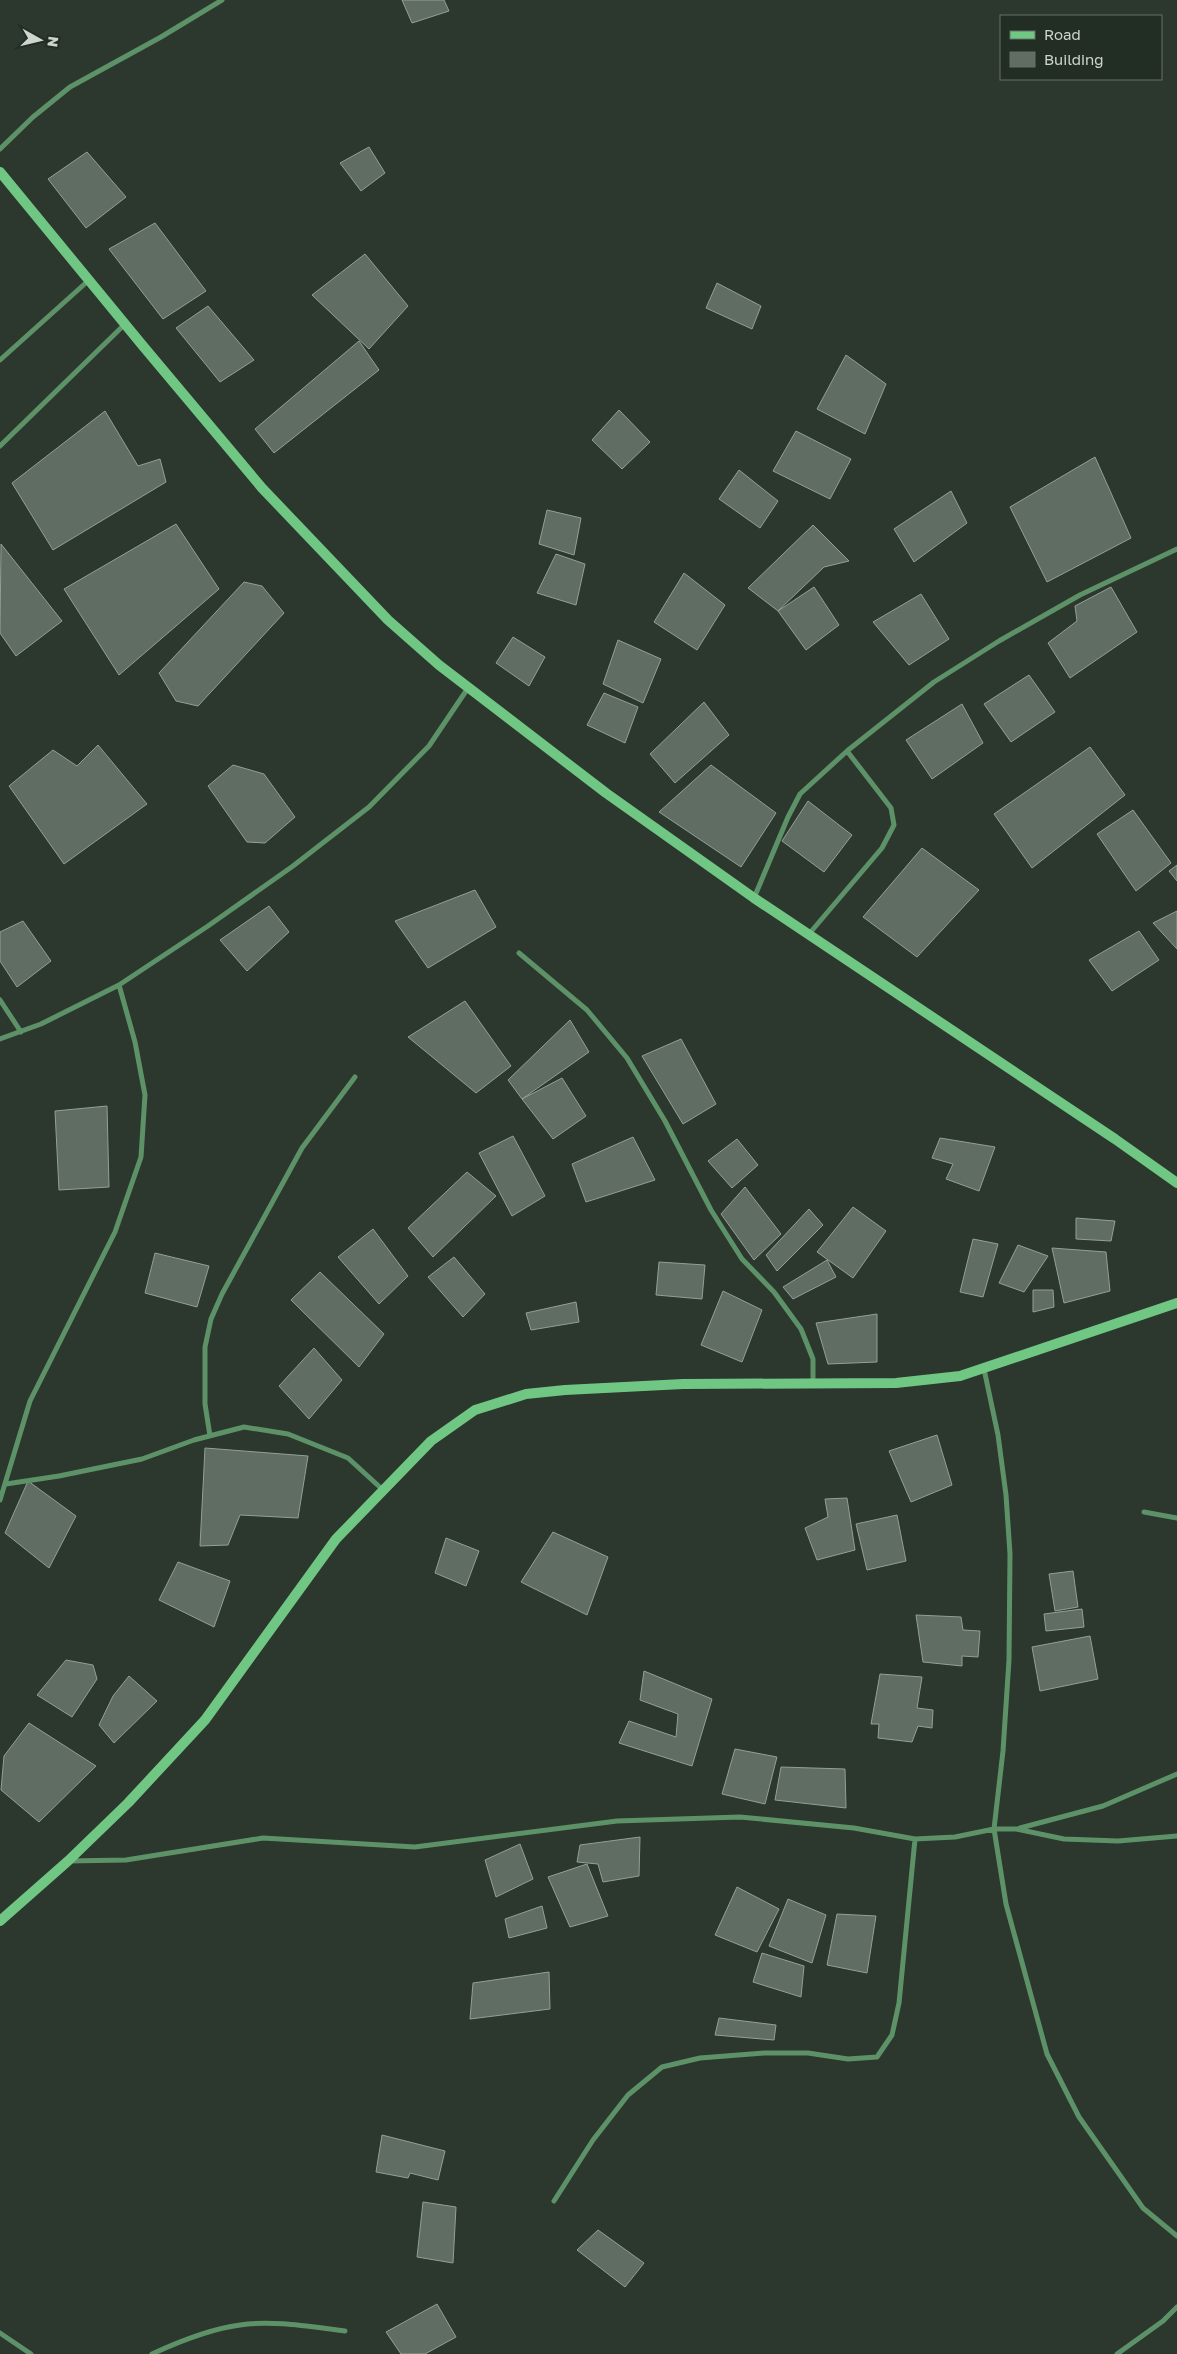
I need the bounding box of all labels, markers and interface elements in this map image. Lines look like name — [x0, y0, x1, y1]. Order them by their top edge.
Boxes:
north arrow — [15, 15, 65, 65]
legend — [1000, 15, 1162, 80]
text: Road — [1044, 25, 1081, 43]
text: N — [44, 35, 63, 48]
text: Building — [1044, 50, 1104, 68]

